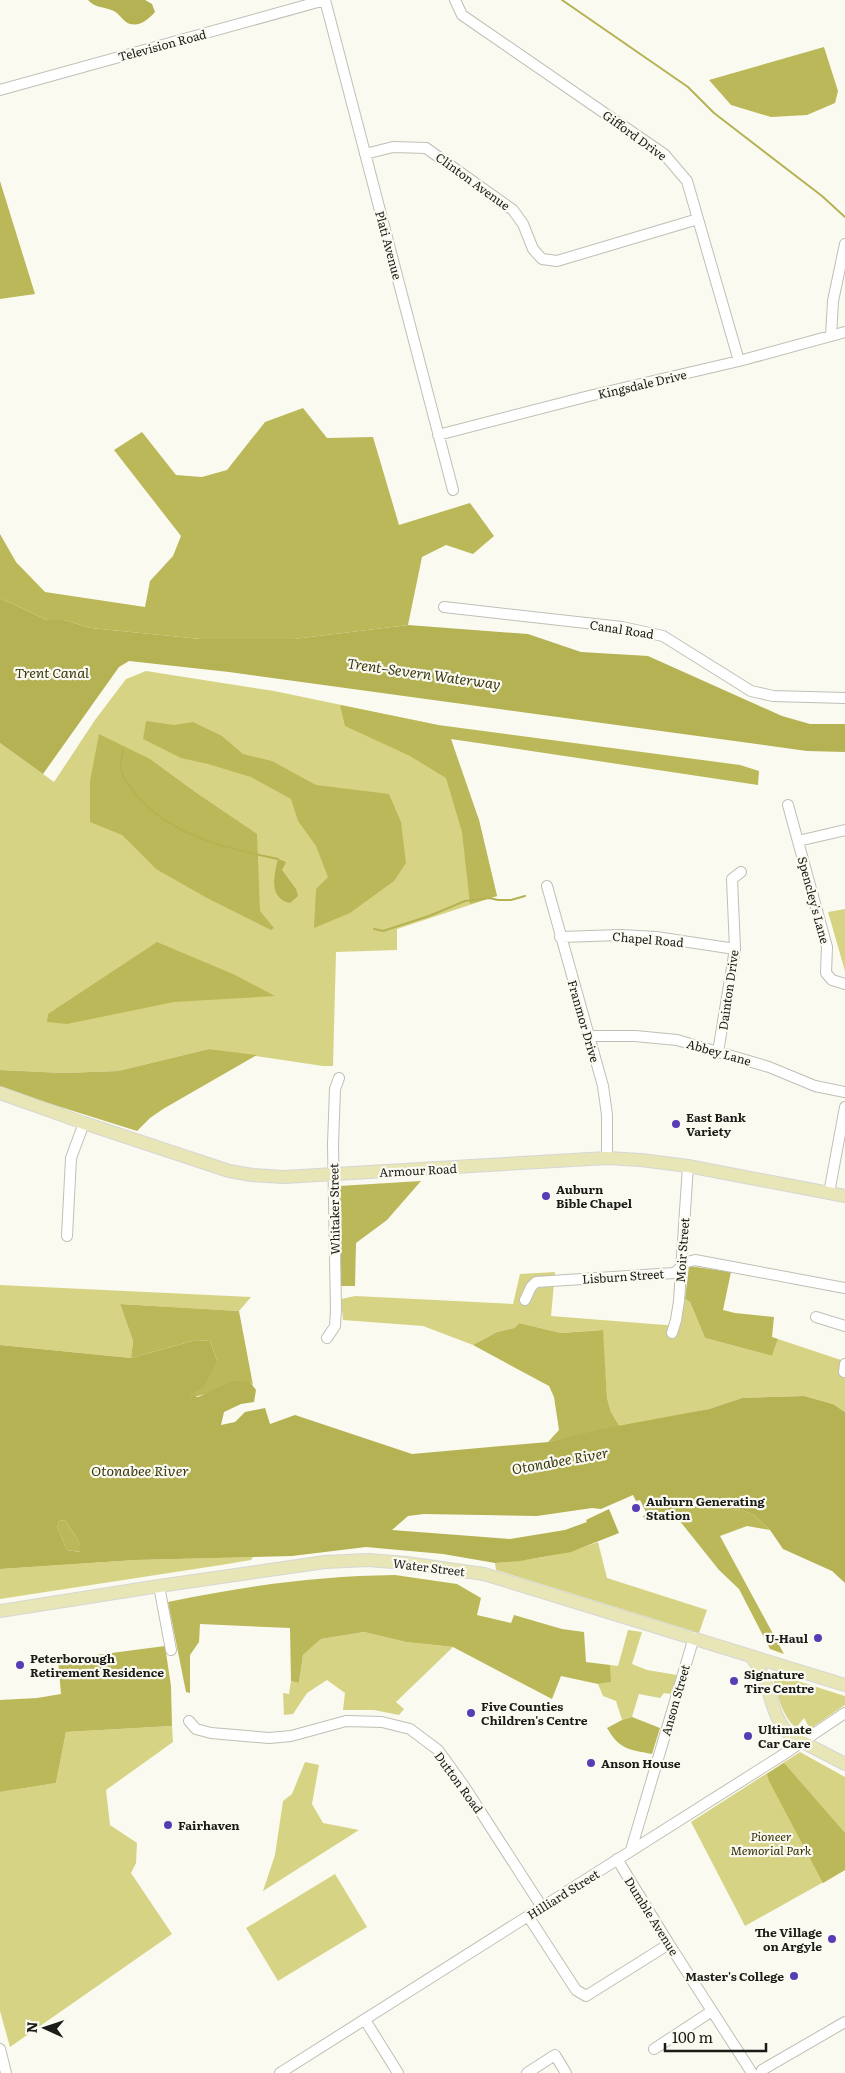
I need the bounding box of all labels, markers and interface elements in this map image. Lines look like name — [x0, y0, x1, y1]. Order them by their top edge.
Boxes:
street label: Television Road — [116, 24, 209, 65]
street label: Gifford Drive — [599, 106, 671, 164]
street label: Clinton Avenue — [432, 148, 514, 214]
street label: Plati Avenue — [371, 209, 407, 281]
street label: Kingsdale Drive — [596, 365, 688, 403]
street label: Canal Road — [589, 615, 656, 643]
water label: Trent–Severn Waterway — [346, 652, 502, 694]
water label: Trent Canal — [15, 662, 89, 682]
street label: Spencley's Lane — [794, 854, 834, 946]
street label: Chapel Road — [612, 927, 685, 951]
street label: Dainton Drive — [713, 949, 743, 1031]
street label: Franmor Drive — [564, 978, 604, 1064]
street label: Abbey Lane — [685, 1034, 753, 1070]
place label: East Bank Variety — [686, 1108, 747, 1140]
marker: East Bank Variety — [670, 1118, 682, 1130]
street label: Armour Road — [379, 1159, 458, 1181]
street label: Whitaker Street — [324, 1163, 344, 1255]
place label: Auburn Bible Chapel — [556, 1180, 633, 1212]
marker: Auburn Bible Chapel — [540, 1190, 552, 1202]
street label: Moir Street — [671, 1217, 693, 1283]
street label: Lisburn Street — [581, 1264, 665, 1288]
water label: Otonabee River — [510, 1442, 610, 1478]
water label: Otonabee River — [91, 1460, 189, 1480]
place label: Auburn Generating Station — [646, 1492, 766, 1524]
marker: Auburn Generating Station — [630, 1502, 642, 1514]
street label: Water Street — [392, 1554, 466, 1580]
place label: U-Haul — [765, 1629, 809, 1647]
marker: U-Haul — [812, 1632, 824, 1644]
place label: Peterborough Retirement Residence — [30, 1649, 164, 1681]
marker: Peterborough Retirement Residence — [14, 1659, 26, 1671]
street label: Anson Street — [656, 1662, 694, 1738]
place label: Signature Tire Centre — [744, 1665, 814, 1697]
marker: Signature Tire Centre — [728, 1675, 740, 1687]
place label: Five Counties Children's Centre — [481, 1697, 588, 1729]
marker: Five Counties Children's Centre — [465, 1707, 477, 1719]
place label: Ultimate Car Care — [758, 1720, 812, 1752]
marker: Ultimate Car Care — [742, 1730, 754, 1742]
street label: Dutton Road — [430, 1747, 488, 1817]
place label: Anson House — [601, 1754, 681, 1772]
marker: Anson House — [585, 1757, 597, 1769]
place label: Fairhaven — [178, 1816, 240, 1834]
marker: Fairhaven — [162, 1819, 174, 1831]
park label: Pioneer Memorial Park — [731, 1827, 812, 1859]
street label: Hilliard Street — [523, 1865, 603, 1923]
street label: Dumble Avenue — [621, 1873, 683, 1959]
place label: The Village on Argyle — [755, 1923, 822, 1955]
marker: The Village on Argyle — [826, 1933, 838, 1945]
place label: Master's College — [685, 1967, 784, 1985]
marker: Master's College — [788, 1970, 800, 1982]
north arrow — [20, 2003, 70, 2053]
scale bar — [665, 2020, 766, 2052]
text: N — [21, 2021, 41, 2034]
text: 100 m — [672, 2025, 713, 2048]

